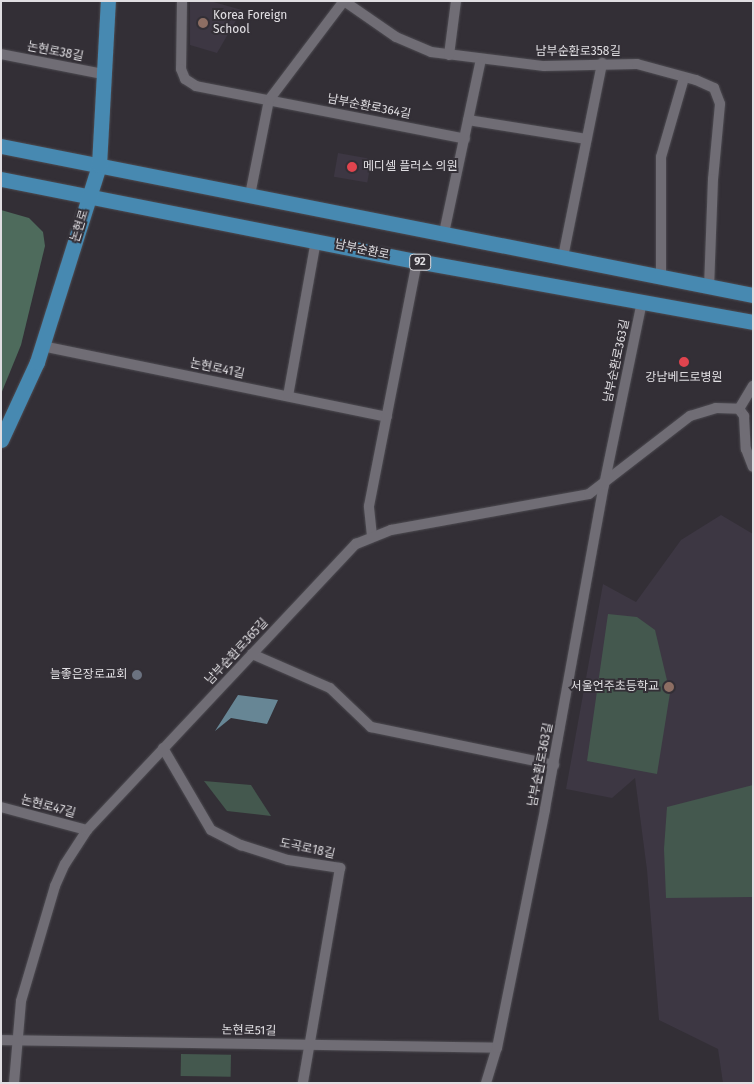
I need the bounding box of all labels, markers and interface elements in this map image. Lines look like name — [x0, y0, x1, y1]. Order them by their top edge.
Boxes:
place label: Korea Foreign School — [213, 9, 287, 37]
marker: Korea Foreign School — [197, 17, 209, 29]
street label: 논현로38길 — [26, 40, 84, 64]
street label: 남부순환로358길 — [536, 45, 620, 59]
street label: 남부순환로364길 — [326, 92, 412, 122]
marker: 메디셀 플러스 의원 — [345, 160, 359, 174]
place label: 메디셀 플러스 의원 — [363, 160, 458, 174]
street label: 논현로 — [68, 208, 92, 244]
street label: 남부순환로 — [334, 237, 390, 263]
road number: 92 — [409, 253, 431, 270]
street label: 남부순환로363길 — [601, 318, 633, 404]
marker: 강남베드로병원 — [677, 355, 691, 369]
street label: 논현로41길 — [189, 356, 245, 382]
place label: 강남베드로병원 — [645, 371, 723, 385]
street label: 남부순환로365길 — [203, 616, 271, 688]
place label: 늘좋은장로교회 — [50, 668, 127, 682]
marker: 늘좋은장로교회 — [131, 669, 143, 681]
place label: 서울언주초등학교 — [571, 680, 659, 694]
marker: 서울언주초등학교 — [663, 681, 675, 693]
street label: 남부순환로363길 — [526, 722, 556, 808]
street label: 논현로47길 — [19, 793, 77, 821]
street label: 도곡로18길 — [278, 836, 336, 862]
street label: 논현로51길 — [222, 1023, 276, 1039]

